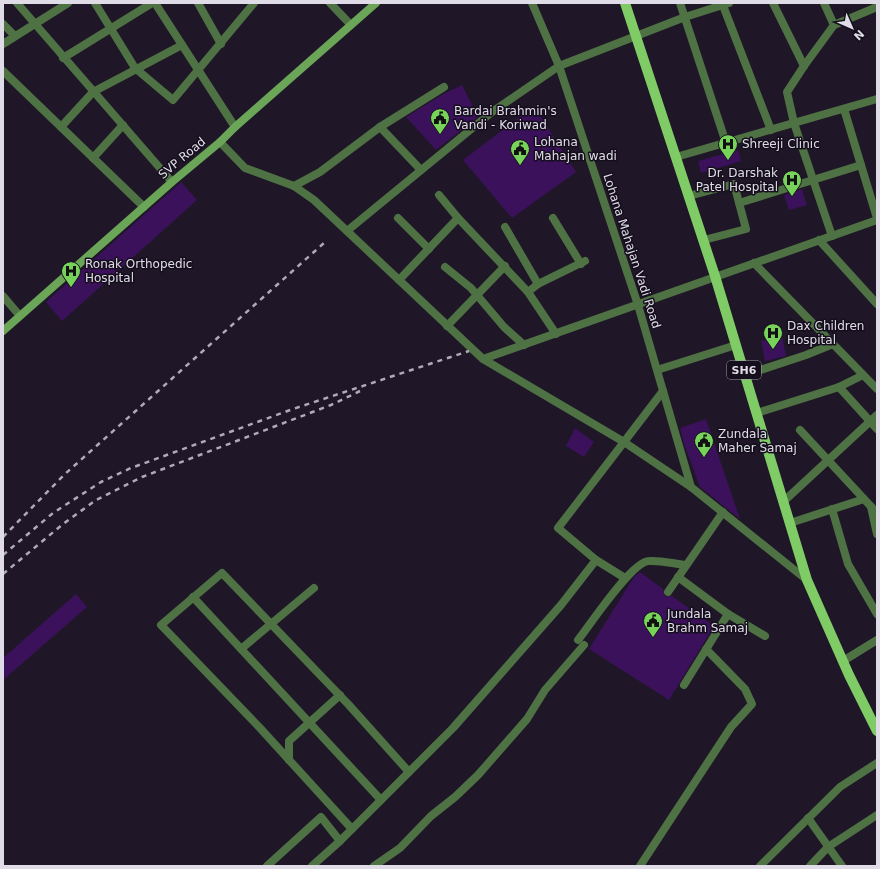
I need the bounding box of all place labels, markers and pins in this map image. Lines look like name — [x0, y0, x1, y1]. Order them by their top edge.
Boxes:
place label: Bardai Brahmin's Vandi - Koriwad — [454, 104, 557, 132]
public building icon: Bardai Brahmin's Vandi - Koriwad — [429, 107, 451, 135]
hospital icon: Shreeji Clinic — [717, 133, 739, 161]
place label: Lohana Mahajan wadi — [534, 135, 617, 163]
place label: Shreeji Clinic — [742, 137, 820, 151]
public building icon: Lohana Mahajan wadi — [509, 138, 531, 166]
place label: Dr. Darshak Patel Hospital — [696, 166, 778, 194]
hospital icon: Dr. Darshak Patel Hospital — [781, 169, 803, 197]
place label: Ronak Orthopedic Hospital — [85, 257, 192, 285]
hospital icon: Ronak Orthopedic Hospital — [60, 260, 82, 288]
place label: Dax Children Hospital — [787, 319, 864, 347]
hospital icon: Dax Children Hospital — [762, 322, 784, 350]
place label: Zundala Maher Samaj — [718, 427, 797, 455]
public building icon: Zundala Maher Samaj — [693, 430, 715, 458]
place label: Jundala Brahm Samaj — [666, 607, 748, 635]
public building icon: Jundala Brahm Samaj — [642, 610, 664, 638]

